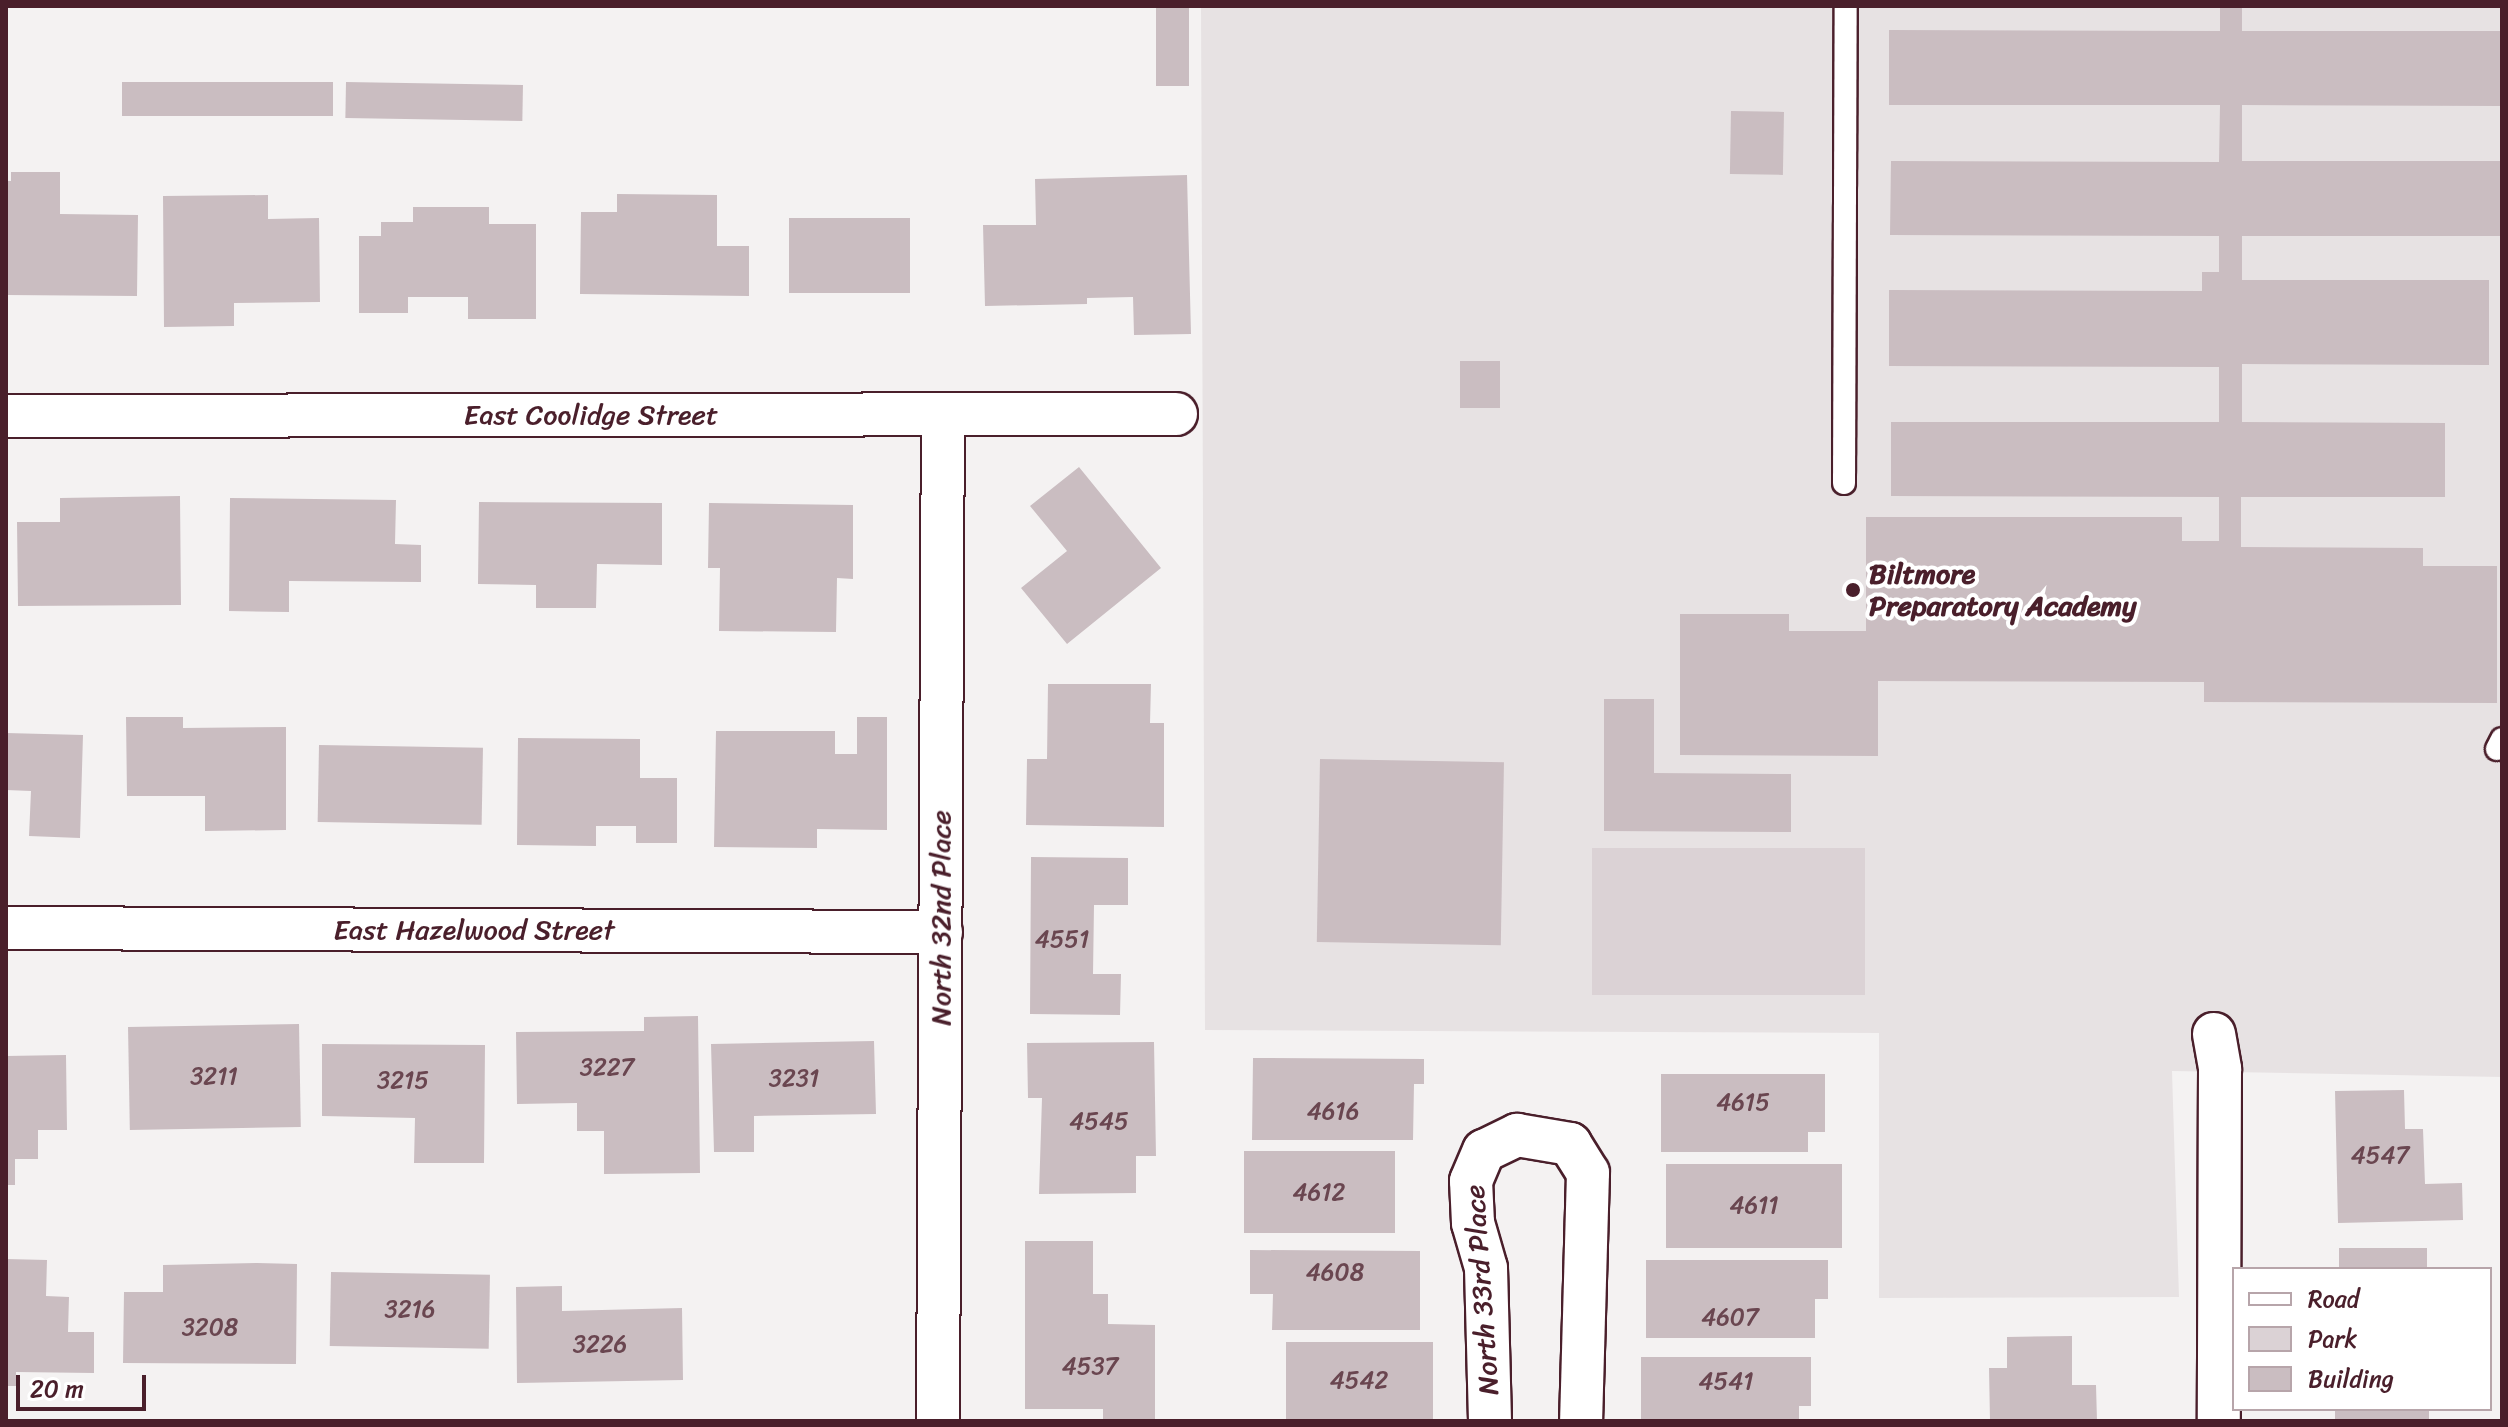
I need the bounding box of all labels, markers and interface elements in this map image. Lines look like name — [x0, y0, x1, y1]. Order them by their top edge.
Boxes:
street label: East Coolidge Street — [463, 398, 719, 432]
place label: Biltmore Preparatory Academy — [1869, 557, 2137, 623]
marker: Biltmore Preparatory Academy — [1844, 581, 1862, 599]
street label: North 32nd Place — [924, 810, 958, 1026]
street label: East Hazelwood Street — [333, 913, 615, 947]
house number: 4551 — [1035, 926, 1089, 954]
house number: 3227 — [580, 1054, 634, 1082]
house number: 3211 — [190, 1063, 238, 1091]
house number: 3231 — [769, 1065, 819, 1093]
house number: 3215 — [377, 1067, 429, 1095]
house number: 4615 — [1716, 1089, 1770, 1117]
house number: 4616 — [1307, 1098, 1359, 1126]
house number: 4545 — [1069, 1108, 1129, 1136]
house number: 4547 — [2351, 1142, 2409, 1170]
house number: 4612 — [1293, 1179, 1345, 1207]
street label: North 33rd Place — [1458, 1184, 1506, 1396]
house number: 4611 — [1729, 1192, 1779, 1220]
house number: 4608 — [1306, 1259, 1364, 1287]
legend — [2232, 1267, 2492, 1411]
text: Road — [2308, 1278, 2359, 1320]
house number: 3216 — [385, 1296, 435, 1324]
house number: 4607 — [1701, 1304, 1759, 1332]
house number: 3208 — [182, 1314, 238, 1342]
text: Park — [2308, 1318, 2357, 1360]
house number: 3226 — [573, 1331, 627, 1359]
house number: 4537 — [1062, 1353, 1118, 1381]
text: Building — [2308, 1358, 2394, 1400]
scale bar — [20, 1359, 150, 1409]
house number: 4542 — [1330, 1367, 1388, 1395]
text: 20 m — [30, 1368, 84, 1410]
house number: 4541 — [1699, 1368, 1753, 1396]

